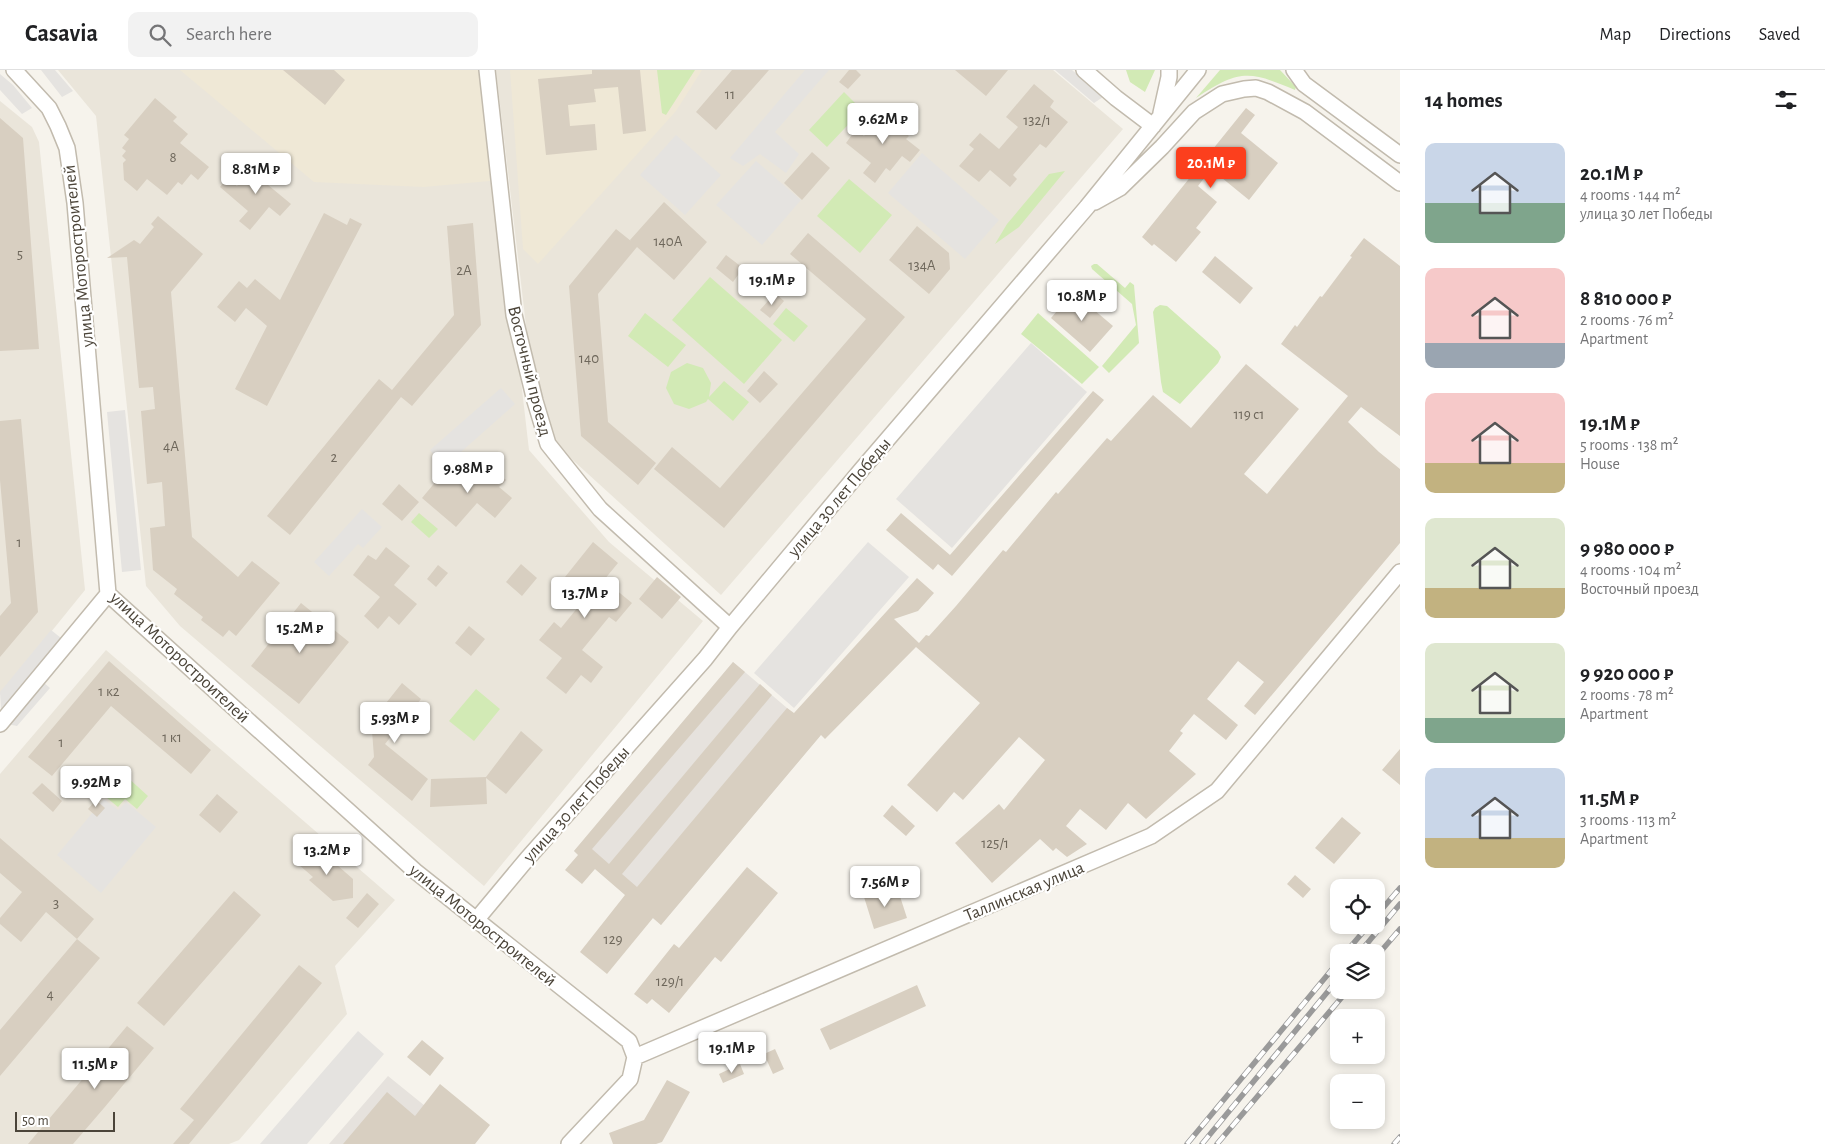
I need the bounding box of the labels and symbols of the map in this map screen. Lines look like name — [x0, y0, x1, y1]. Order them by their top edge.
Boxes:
house number: 11 — [725, 87, 735, 102]
pin: 9.62M ₽ — [837, 102, 929, 145]
house number: 132/1 — [1023, 113, 1051, 128]
pin: 20.1M ₽ — [1165, 146, 1257, 189]
house number: 8 — [169, 150, 177, 165]
pin: 8.81M ₽ — [210, 152, 302, 195]
street label: улица Моторостроителей — [60, 164, 98, 349]
house number: 140А — [653, 234, 683, 249]
house number: 5 — [17, 247, 23, 262]
house number: 134А — [908, 258, 936, 273]
house number: 2А — [456, 263, 472, 278]
pin: 19.1M ₽ — [726, 264, 818, 306]
pin: 10.8M ₽ — [1036, 280, 1128, 322]
street label: Восточный проезд — [504, 304, 554, 438]
house number: 140 — [579, 351, 599, 366]
house number: 119 с1 — [1233, 407, 1265, 422]
street label: улица 30 лет Победы — [783, 434, 895, 561]
house number: 4А — [163, 439, 179, 454]
house number: 2 — [331, 450, 338, 465]
pin: 9.98M ₽ — [422, 452, 514, 494]
house number: 1 — [16, 535, 22, 550]
pin: 13.7M ₽ — [539, 576, 631, 619]
street label: улица Моторостроителей — [105, 588, 252, 727]
pin: 15.2M ₽ — [254, 612, 346, 654]
house number: 1 к2 — [98, 684, 120, 699]
pin: 5.93M ₽ — [349, 702, 441, 744]
house number: 1 к1 — [162, 730, 182, 745]
house number: 1 — [58, 735, 64, 750]
street label: улица 30 лет Победы — [519, 742, 633, 867]
pin: 9.92M ₽ — [50, 766, 142, 808]
pin: 13.2M ₽ — [281, 834, 373, 876]
house number: 125/1 — [981, 836, 1009, 851]
street label: Таллинская улица — [962, 859, 1087, 925]
street label: улица Моторостроителей — [405, 861, 559, 990]
pin: 7.56M ₽ — [839, 866, 931, 908]
house number: 3 — [53, 896, 59, 911]
house number: 129 — [603, 932, 623, 947]
house number: 129/1 — [656, 974, 684, 989]
house number: 4 — [46, 987, 54, 1002]
pin: 19.1M ₽ — [686, 1032, 778, 1074]
pin: 11.5M ₽ — [49, 1048, 141, 1090]
scale bar — [15, 1109, 115, 1132]

